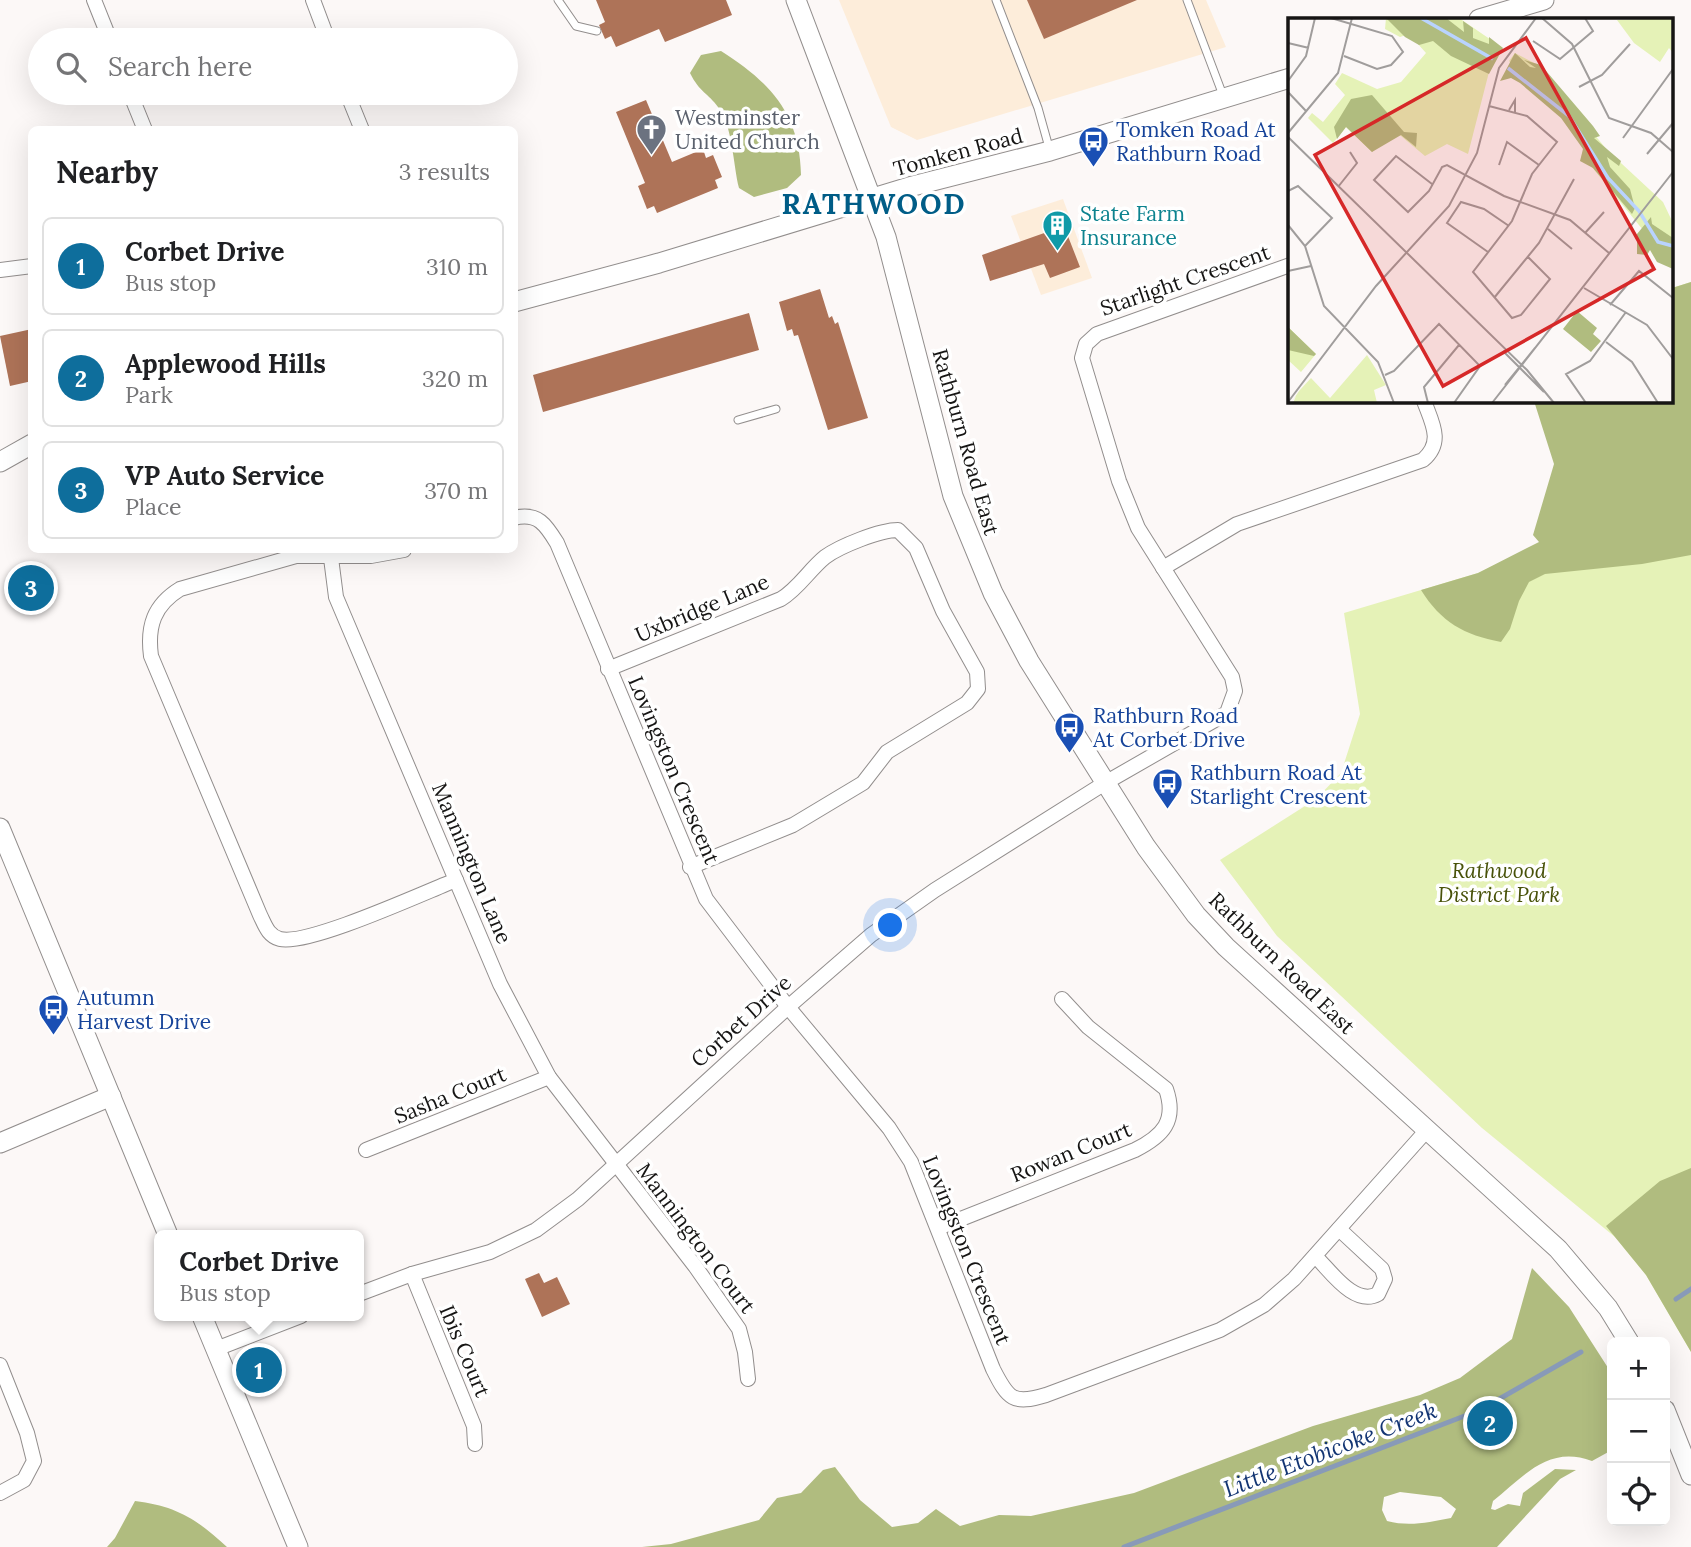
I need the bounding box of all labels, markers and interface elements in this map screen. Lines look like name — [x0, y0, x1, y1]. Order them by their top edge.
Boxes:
inset map — [1288, 18, 1674, 402]
search box — [28, 28, 518, 105]
icon: search — [52, 48, 90, 86]
text: Search here — [108, 50, 252, 83]
place label: Westminster United Church — [675, 104, 820, 155]
church icon: Westminster United Church — [635, 112, 669, 156]
place label: Tomken Road At Rathburn Road — [1116, 116, 1276, 167]
street label: Tomken Road — [890, 122, 1026, 182]
bus stop icon: Tomken Road At Rathburn Road — [1076, 124, 1110, 168]
text: Nearby — [56, 153, 158, 191]
text: 3 results — [399, 157, 490, 186]
district label: RATHWOOD — [782, 186, 966, 222]
place label: State Farm Insurance — [1080, 200, 1185, 251]
building icon: State Farm Insurance — [1040, 208, 1074, 252]
text: Corbet Drive — [125, 235, 284, 268]
street label: Starlight Crescent — [1097, 238, 1274, 322]
text: 1 — [76, 252, 86, 281]
text: 310 m — [426, 252, 488, 281]
text: Bus stop — [125, 268, 216, 297]
street label: Rathburn Road East — [926, 346, 1006, 539]
text: Applewood Hills — [125, 347, 326, 380]
text: 2 — [75, 364, 87, 393]
text: 320 m — [422, 364, 488, 393]
text: Park — [125, 380, 173, 409]
text: VP Auto Service — [125, 459, 324, 492]
text: 3 — [75, 476, 87, 505]
text: 370 m — [424, 476, 488, 505]
text: Place — [125, 492, 182, 521]
pin: 3 — [8, 562, 54, 614]
street label: Uxbridge Lane — [631, 568, 773, 648]
street label: Lovingston Crescent — [622, 672, 726, 869]
place label: Rathburn Road At Corbet Drive — [1092, 702, 1245, 753]
bus stop icon: Rathburn Road At Corbet Drive — [1053, 710, 1087, 754]
place label: Rathburn Road At Starlight Crescent — [1190, 759, 1368, 810]
bus stop icon: Rathburn Road At Starlight Crescent — [1150, 767, 1184, 811]
street label: Mannington Lane — [426, 779, 518, 947]
park label: Rathwood District Park — [1438, 857, 1560, 908]
street label: Rathburn Road East — [1203, 886, 1361, 1040]
your location — [873, 908, 907, 942]
street label: Corbet Drive — [685, 969, 797, 1073]
place label: Autumn Harvest Drive — [76, 984, 211, 1035]
bus stop icon: Autumn Harvest Drive — [37, 992, 71, 1036]
street label: Sasha Court — [390, 1060, 511, 1130]
street label: Rowan Court — [1007, 1115, 1136, 1188]
street label: Lovingston Crescent — [917, 1152, 1018, 1349]
street label: Mannington Court — [631, 1157, 762, 1319]
popup — [154, 1230, 364, 1321]
text: Corbet Drive — [179, 1245, 339, 1278]
text: Bus stop — [179, 1278, 271, 1307]
street label: Ibis Court — [434, 1301, 497, 1402]
map controls — [1607, 1337, 1670, 1526]
button: + — [1607, 1337, 1670, 1400]
pin: 1 — [236, 1344, 282, 1396]
water label: Little Etobicoke Creek — [1219, 1395, 1441, 1503]
pin: 2 — [1467, 1397, 1513, 1449]
button: − — [1607, 1400, 1670, 1463]
button: locate — [1607, 1463, 1670, 1526]

